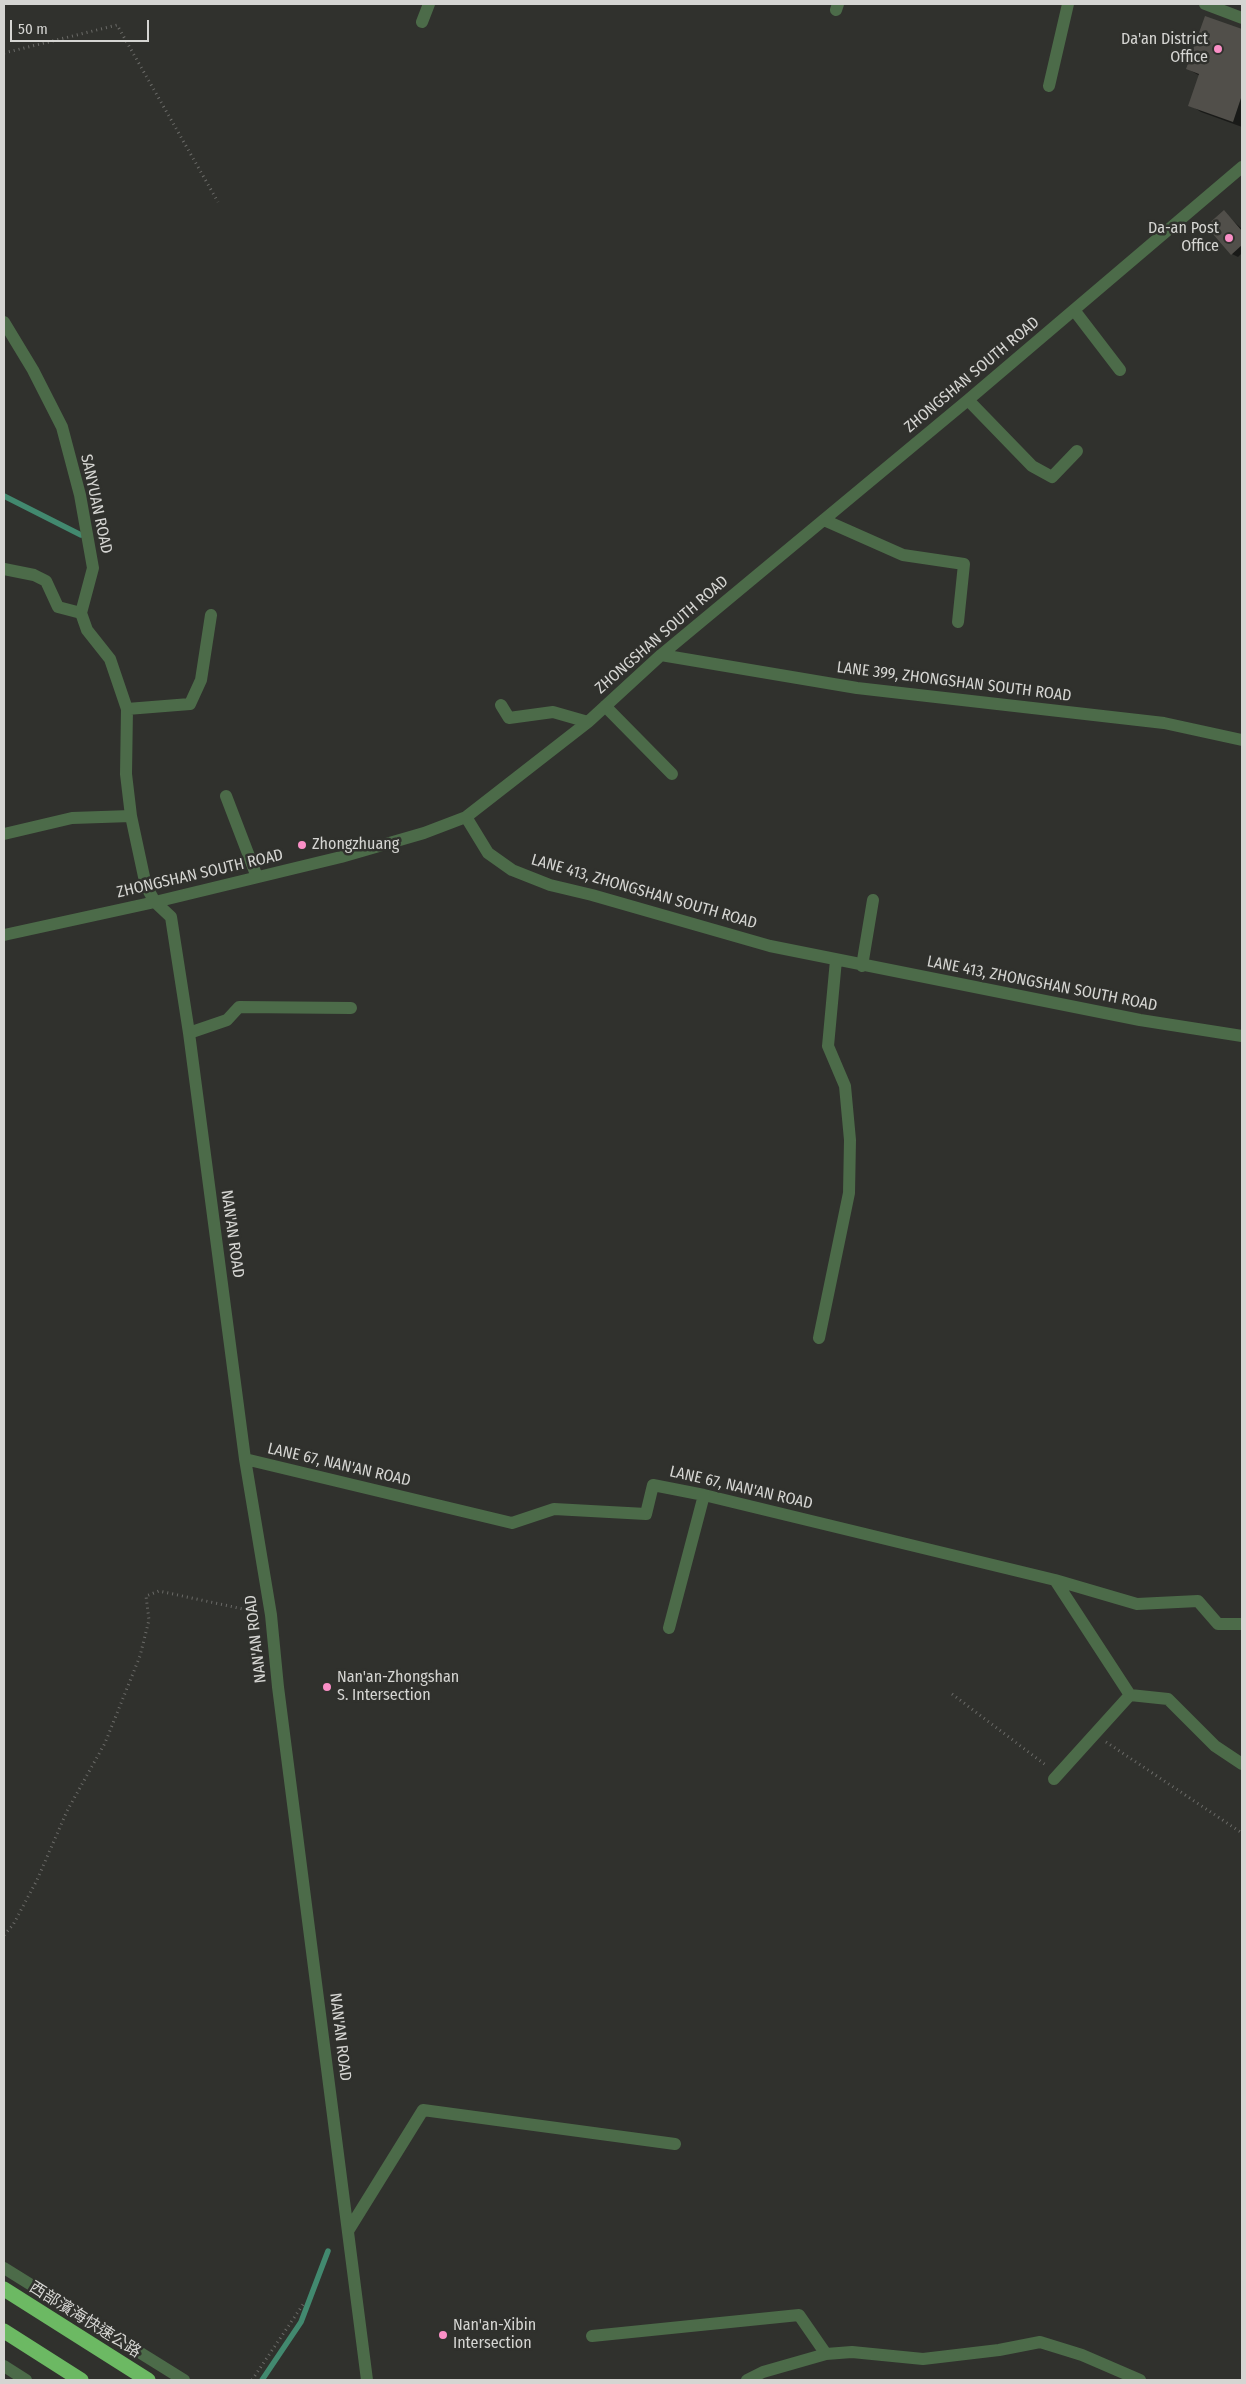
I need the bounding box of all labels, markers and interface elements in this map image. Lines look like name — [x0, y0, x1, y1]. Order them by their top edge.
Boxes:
scale bar — [12, 10, 151, 42]
text: 50 m — [18, 20, 48, 38]
place label: Da'an District Office — [1121, 30, 1208, 68]
marker: Da'an District Office — [1212, 43, 1224, 55]
place label: Da-an Post Office — [1148, 219, 1219, 257]
marker: Da-an Post Office — [1223, 232, 1235, 244]
street label: ZHONGSHAN SOUTH ROAD — [901, 313, 1043, 437]
street label: SANYUAN ROAD — [76, 452, 116, 556]
street label: ZHONGSHAN SOUTH ROAD — [592, 572, 732, 698]
street label: LANE 399, ZHONGSHAN SOUTH ROAD — [836, 658, 1072, 706]
place label: Zhongzhuang — [312, 835, 399, 855]
marker: Zhongzhuang — [296, 839, 308, 851]
street label: ZHONGSHAN SOUTH ROAD — [115, 846, 285, 902]
street label: LANE 413, ZHONGSHAN SOUTH ROAD — [529, 851, 759, 933]
street label: LANE 413, ZHONGSHAN SOUTH ROAD — [925, 952, 1159, 1016]
street label: NAN'AN ROAD — [216, 1189, 248, 1279]
street label: LANE 67, NAN'AN ROAD — [266, 1439, 412, 1491]
street label: LANE 67, NAN'AN ROAD — [668, 1462, 814, 1514]
street label: NAN'AN ROAD — [241, 1594, 271, 1684]
place label: Nan'an-Zhongshan S. Intersection — [337, 1668, 459, 1706]
marker: Nan'an-Zhongshan S. Intersection — [321, 1681, 333, 1693]
street label: NAN'AN ROAD — [325, 1992, 355, 2082]
street label: 西部濱海快速公路 — [26, 2278, 144, 2362]
place label: Nan'an-Xibin Intersection — [453, 2316, 536, 2354]
marker: Nan'an-Xibin Intersection — [437, 2329, 449, 2341]

